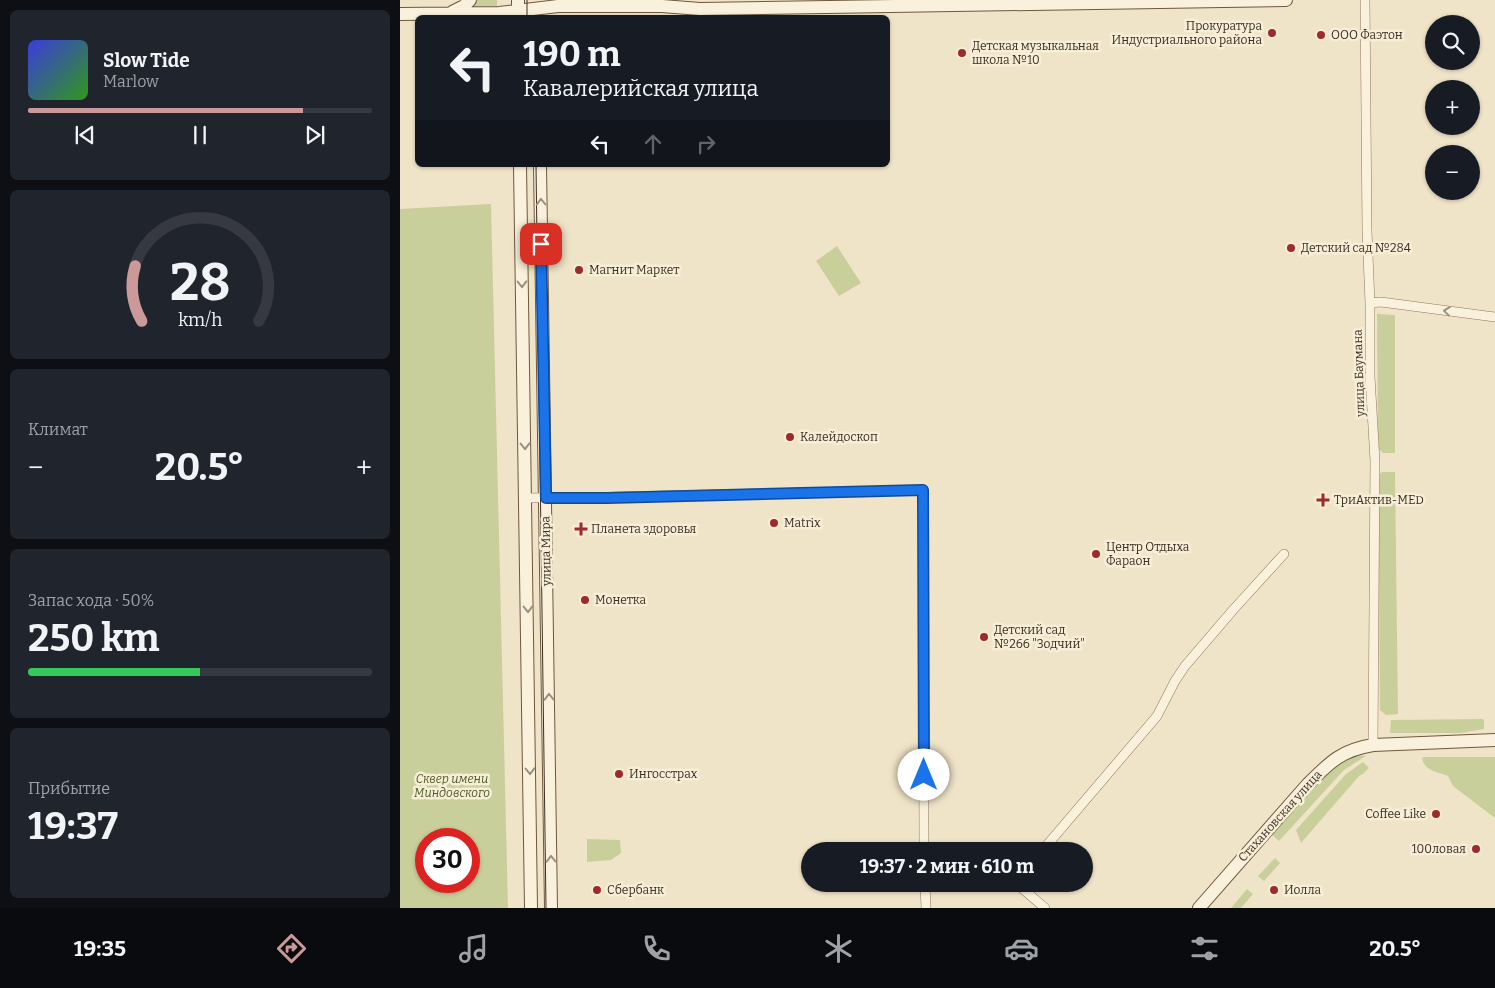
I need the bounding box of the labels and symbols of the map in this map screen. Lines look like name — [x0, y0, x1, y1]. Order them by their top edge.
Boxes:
place label: Прокуратура Индустриального района — [1111, 19, 1262, 47]
marker: Прокуратура Индустриального района — [1266, 27, 1278, 39]
place label: ООО Фаэтон — [1331, 28, 1403, 42]
marker: ООО Фаэтон — [1315, 29, 1327, 41]
place label: Детская музыкальная школа №10 — [972, 39, 1099, 67]
marker: Детская музыкальная школа №10 — [956, 47, 968, 59]
one-way arrow — [536, 198, 546, 206]
pin — [520, 223, 562, 265]
place label: Детский сад №284 — [1301, 241, 1411, 255]
marker: Детский сад №284 — [1285, 242, 1297, 254]
place label: Магнит Маркет — [589, 263, 680, 277]
marker: Магнит Маркет — [573, 264, 585, 276]
one-way arrow — [517, 280, 527, 288]
one-way arrow — [1442, 306, 1450, 317]
street label: улица Баумана — [1350, 329, 1368, 418]
place label: Калейдоскоп — [800, 430, 878, 444]
marker: Калейдоскоп — [784, 431, 796, 443]
one-way arrow — [520, 442, 530, 450]
marker: ТриАктив-MED — [1316, 493, 1330, 507]
place label: ТриАктив-MED — [1334, 493, 1424, 507]
street label: улица Мира — [538, 515, 554, 587]
place label: Matrix — [784, 516, 821, 530]
marker: Matrix — [768, 517, 780, 529]
place label: Планета здоровья — [591, 522, 697, 536]
marker: Планета здоровья — [575, 523, 587, 535]
place label: Центр Отдыха Фараон — [1106, 540, 1190, 568]
marker: Центр Отдыха Фараон — [1090, 548, 1102, 560]
place label: Монетка — [595, 593, 647, 607]
marker: Монетка — [579, 594, 591, 606]
one-way arrow — [522, 605, 533, 613]
place label: Детский сад №266 "Зодчий" — [994, 623, 1085, 651]
marker: Детский сад №266 "Зодчий" — [978, 631, 990, 643]
one-way arrow — [544, 693, 554, 700]
position arrow — [897, 748, 949, 800]
place label: Ингосстрах — [629, 767, 698, 781]
street label: Стахановская улица — [1235, 767, 1325, 865]
one-way arrow — [525, 768, 535, 775]
marker: Ингосстрах — [613, 768, 625, 780]
park label: Сквер имени Миндовского — [414, 772, 490, 800]
place label: Coffee Like — [1365, 807, 1426, 821]
marker: Coffee Like — [1430, 808, 1442, 820]
speed limit sign: 30 — [415, 828, 480, 893]
place label: 100ловая — [1412, 842, 1466, 856]
marker: 100ловая — [1470, 843, 1482, 855]
one-way arrow — [546, 855, 556, 863]
place label: Сбербанк — [607, 883, 664, 897]
place label: Иолла — [1284, 883, 1322, 897]
marker: Сбербанк — [591, 884, 603, 896]
marker: Иолла — [1268, 884, 1280, 896]

